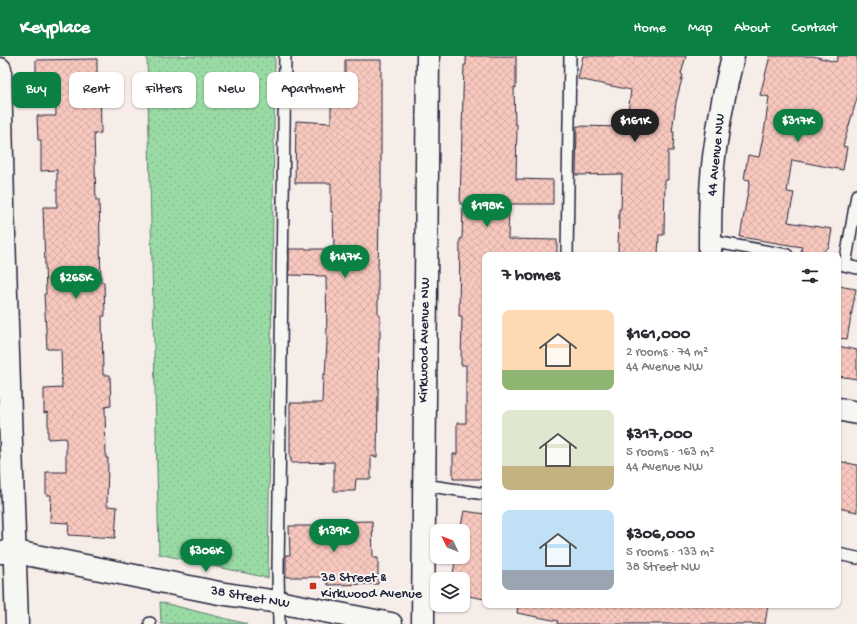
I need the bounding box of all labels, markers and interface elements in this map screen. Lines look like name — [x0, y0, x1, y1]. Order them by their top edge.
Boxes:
text: Keyplace — [20, 17, 90, 40]
text: Home — [634, 20, 666, 37]
text: Map — [688, 20, 712, 37]
text: About — [734, 20, 770, 37]
text: Contact — [792, 20, 837, 37]
chip: Buy — [12, 72, 61, 108]
chip: Rent — [69, 72, 124, 108]
chip: Filters — [132, 72, 196, 108]
chip: New — [204, 72, 259, 108]
chip: Apartment — [267, 72, 358, 108]
pin: $161K — [607, 109, 663, 143]
pin: $317K — [770, 109, 826, 143]
street label: 44 Avenue NW — [704, 113, 730, 197]
text: $161K — [620, 114, 650, 129]
text: $317K — [782, 114, 814, 129]
pin: $198K — [459, 194, 515, 228]
text: $198K — [471, 199, 503, 214]
pin: $147K — [317, 245, 373, 279]
text: $147K — [329, 250, 361, 265]
icon: filters — [799, 265, 821, 287]
pin: $265K — [48, 266, 104, 300]
text: 7 homes — [502, 266, 560, 286]
text: $265K — [60, 271, 92, 286]
street label: Kirkwood Avenue NW — [415, 277, 435, 403]
text: $161,000 — [626, 325, 690, 345]
icon: home — [534, 326, 582, 374]
text: 2 rooms · 74 m² — [626, 345, 708, 360]
text: 44 Avenue NW — [626, 360, 703, 375]
text: $317,000 — [626, 425, 692, 445]
icon: home — [534, 426, 582, 474]
text: 5 rooms · 163 m² — [626, 445, 714, 460]
text: 44 Avenue NW — [626, 460, 703, 475]
pin: $139K — [306, 519, 362, 553]
text: $139K — [318, 524, 350, 539]
north arrow — [430, 524, 470, 564]
map controls — [430, 524, 470, 612]
text: $306,000 — [626, 525, 695, 545]
icon: home — [534, 526, 582, 574]
pin: $306K — [178, 539, 234, 573]
text: $306K — [189, 544, 223, 559]
text: 5 rooms · 133 m² — [626, 545, 714, 560]
text: 38 Street NW — [626, 560, 700, 575]
place label: 38 Street & Kirkwood Avenue — [320, 570, 423, 603]
button: layers — [430, 572, 470, 612]
marker: 38 Street & Kirkwood Avenue — [308, 581, 318, 591]
street label: 38 Street NW — [208, 583, 291, 613]

